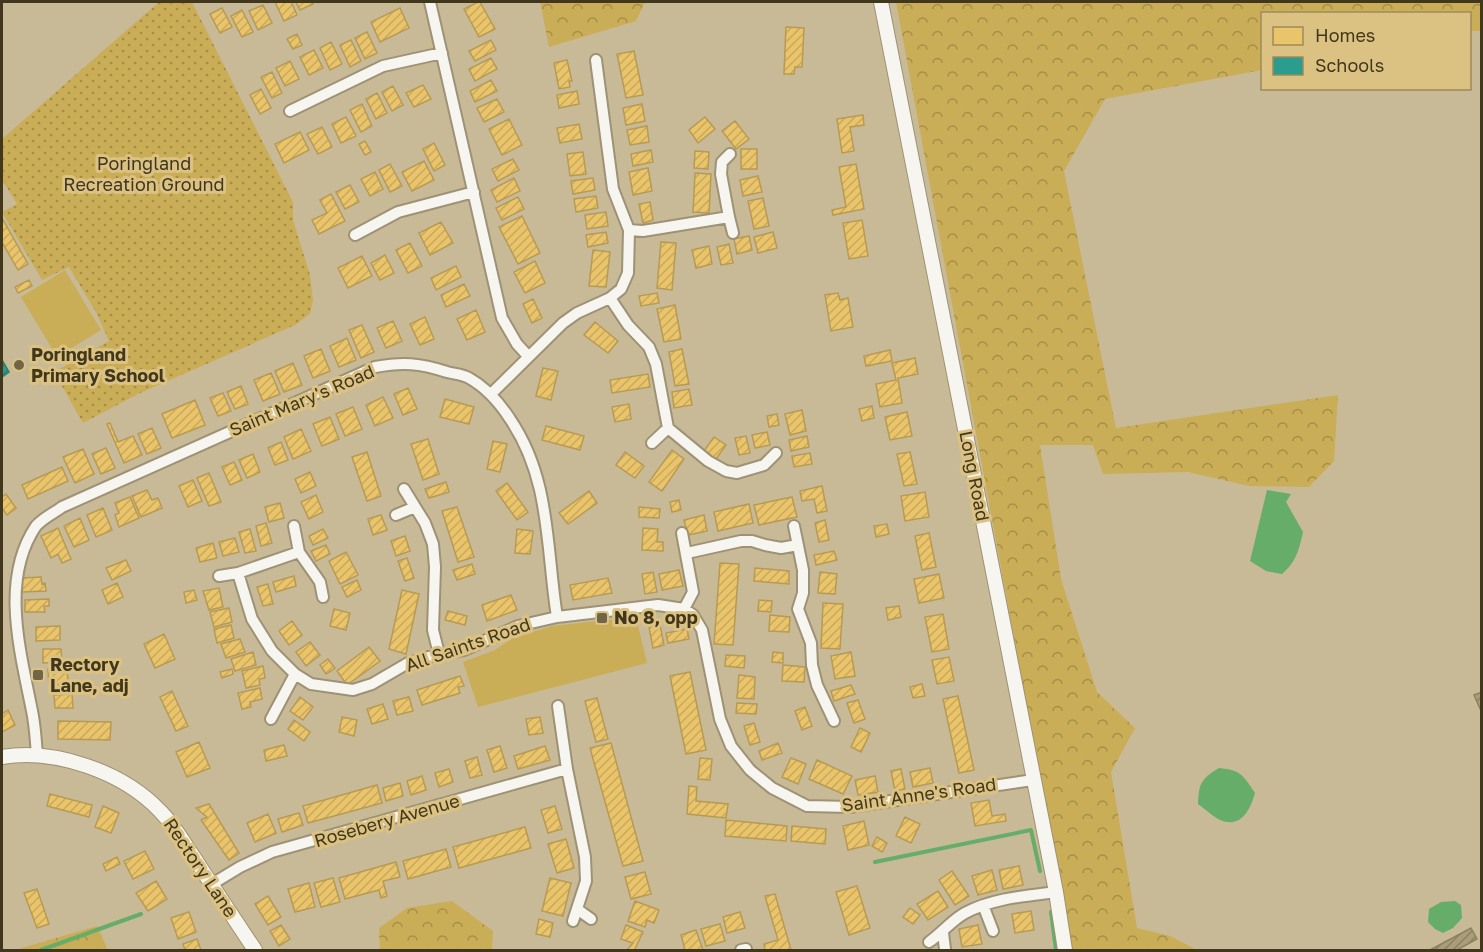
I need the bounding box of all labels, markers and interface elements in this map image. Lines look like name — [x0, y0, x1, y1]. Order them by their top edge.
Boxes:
legend — [1261, 12, 1471, 90]
text: Homes — [1315, 24, 1375, 46]
text: Schools — [1315, 54, 1384, 76]
park label: Poringland Recreation Ground — [63, 152, 225, 195]
place label: Poringland Primary School — [31, 343, 165, 386]
marker: Poringland Primary School — [12, 358, 26, 372]
street label: Saint Mary's Road — [226, 360, 377, 441]
street label: Long Road — [955, 429, 995, 523]
place label: No 8, opp — [614, 606, 698, 628]
marker: No 8, opp — [595, 611, 609, 625]
street label: All Saints Road — [402, 612, 533, 676]
place label: Rectory Lane, adj — [50, 653, 129, 696]
marker: Rectory Lane, adj — [31, 668, 45, 682]
street label: Saint Anne's Road — [840, 772, 997, 816]
street label: Rosebery Avenue — [312, 789, 462, 851]
street label: Rectory Lane — [160, 814, 242, 921]

